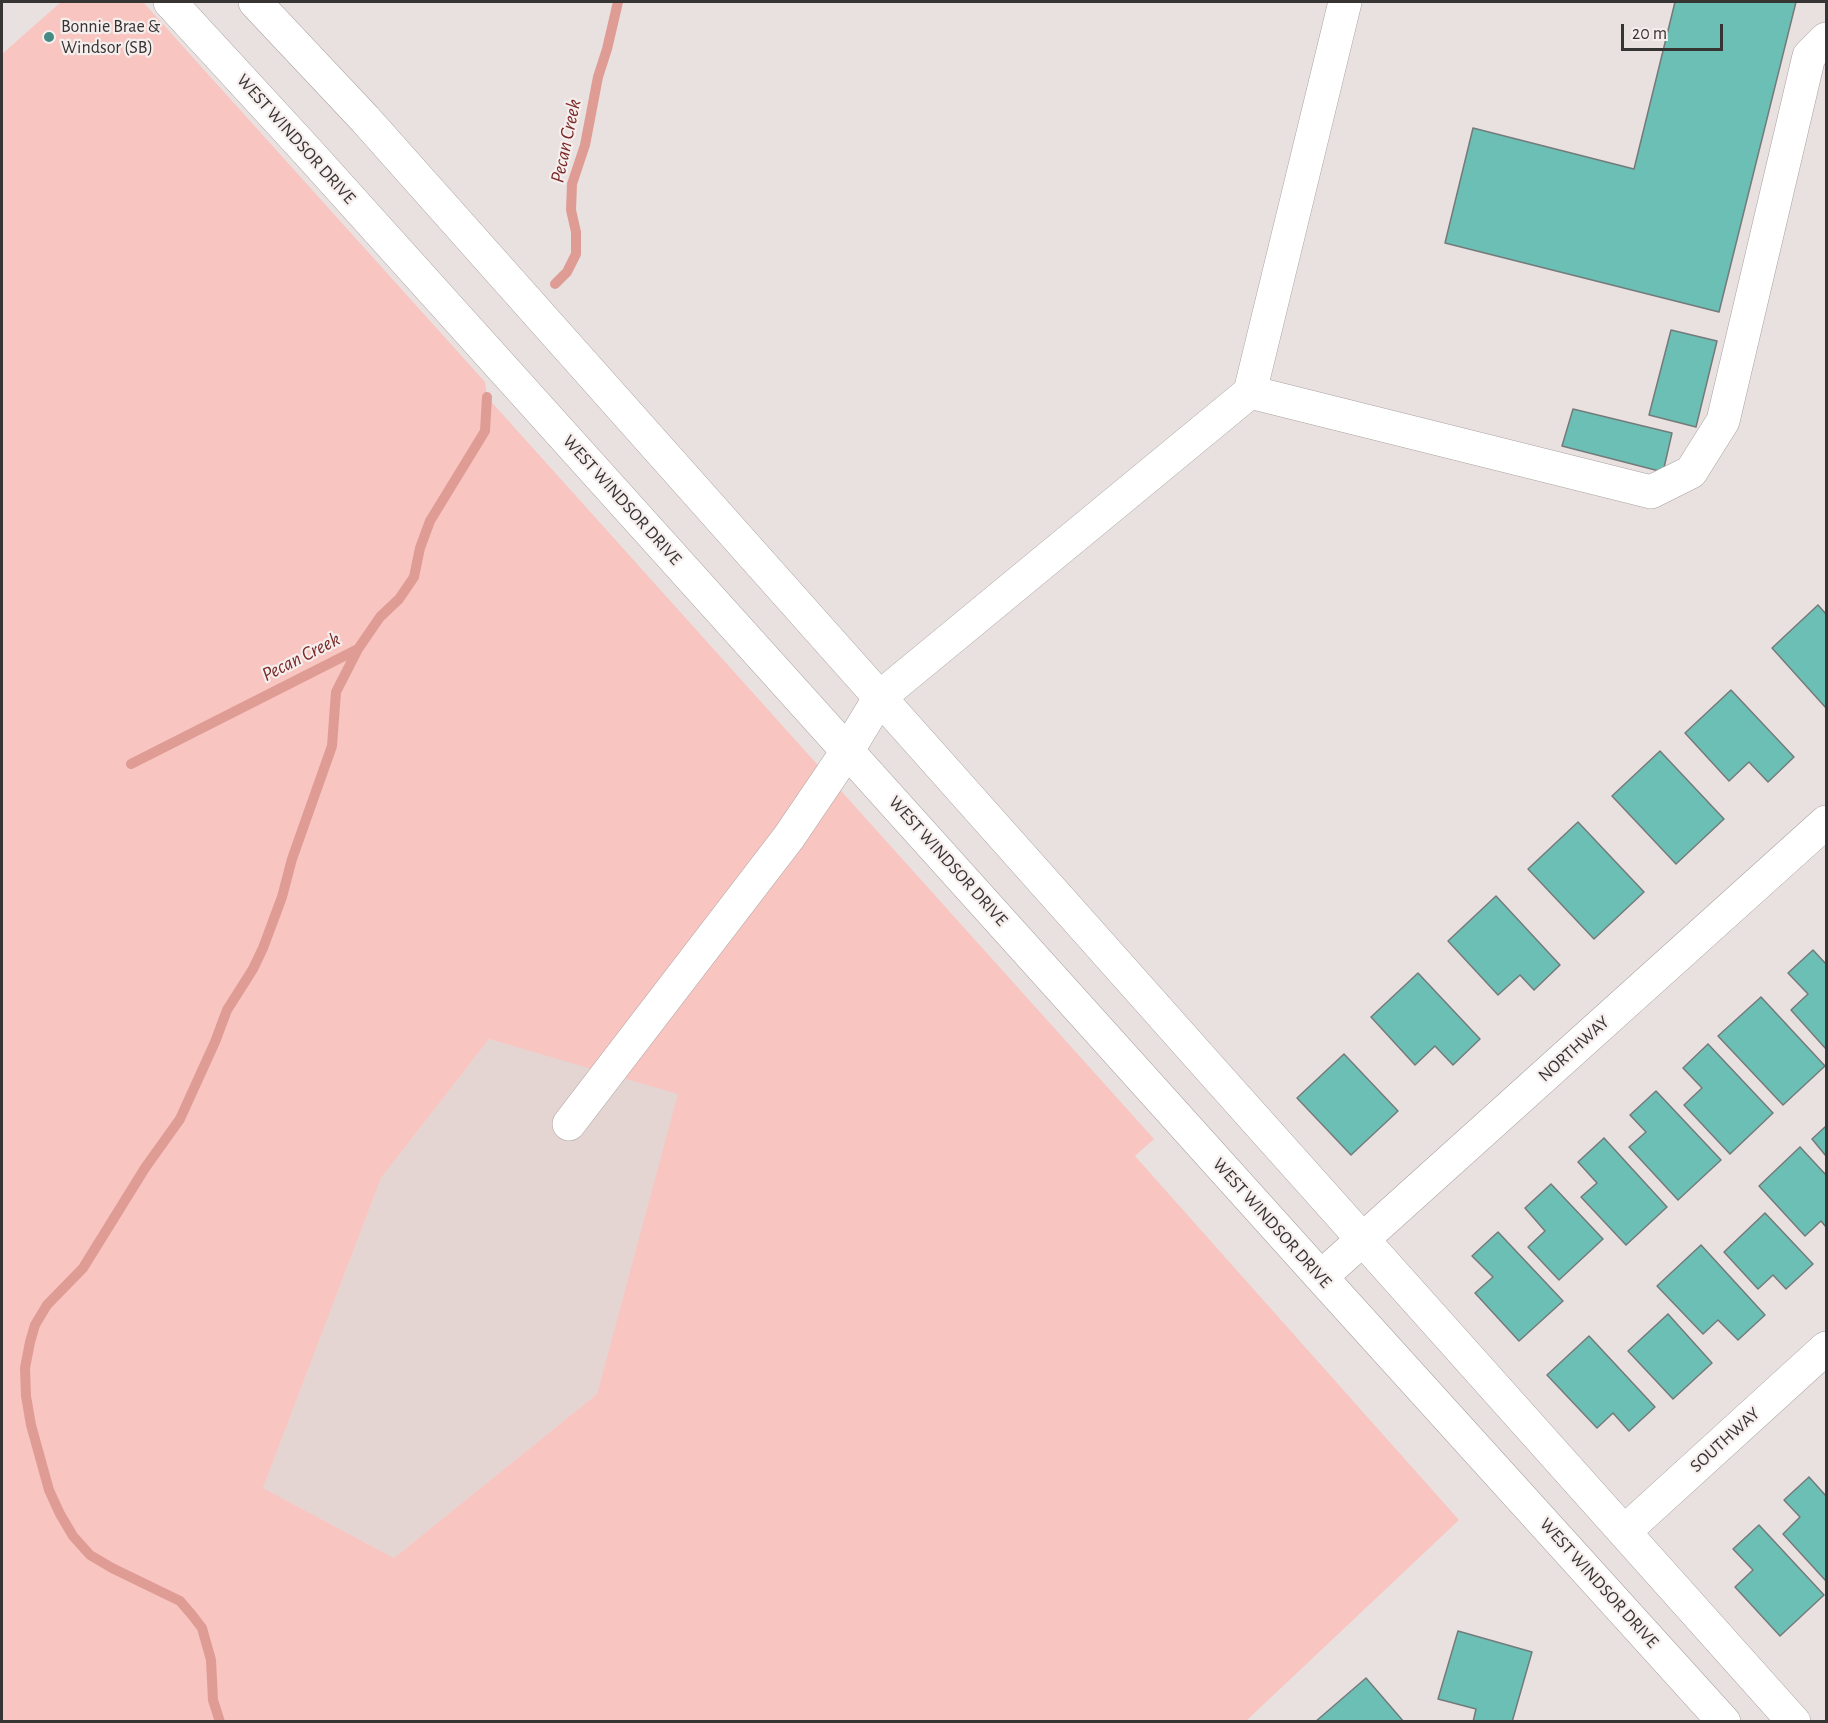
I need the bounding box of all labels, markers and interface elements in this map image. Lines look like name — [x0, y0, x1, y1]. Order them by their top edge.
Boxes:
scale bar — [1624, 12, 1726, 50]
place label: Bonnie Brae & Windsor (SB) — [61, 16, 160, 58]
text: 20 m — [1632, 25, 1667, 43]
marker: Bonnie Brae & Windsor (SB) — [42, 30, 56, 44]
street label: WEST WINDSOR DRIVE — [232, 70, 360, 208]
water label: Pecan Creek — [545, 97, 587, 185]
street label: WEST WINDSOR DRIVE — [558, 431, 686, 569]
water label: Pecan Creek — [258, 627, 344, 687]
street label: WEST WINDSOR DRIVE — [884, 792, 1012, 930]
street label: NORTHWAY — [1534, 1011, 1614, 1087]
street label: WEST WINDSOR DRIVE — [1208, 1154, 1336, 1292]
street label: SOUTHWAY — [1686, 1403, 1764, 1477]
street label: WEST WINDSOR DRIVE — [1535, 1514, 1663, 1652]

